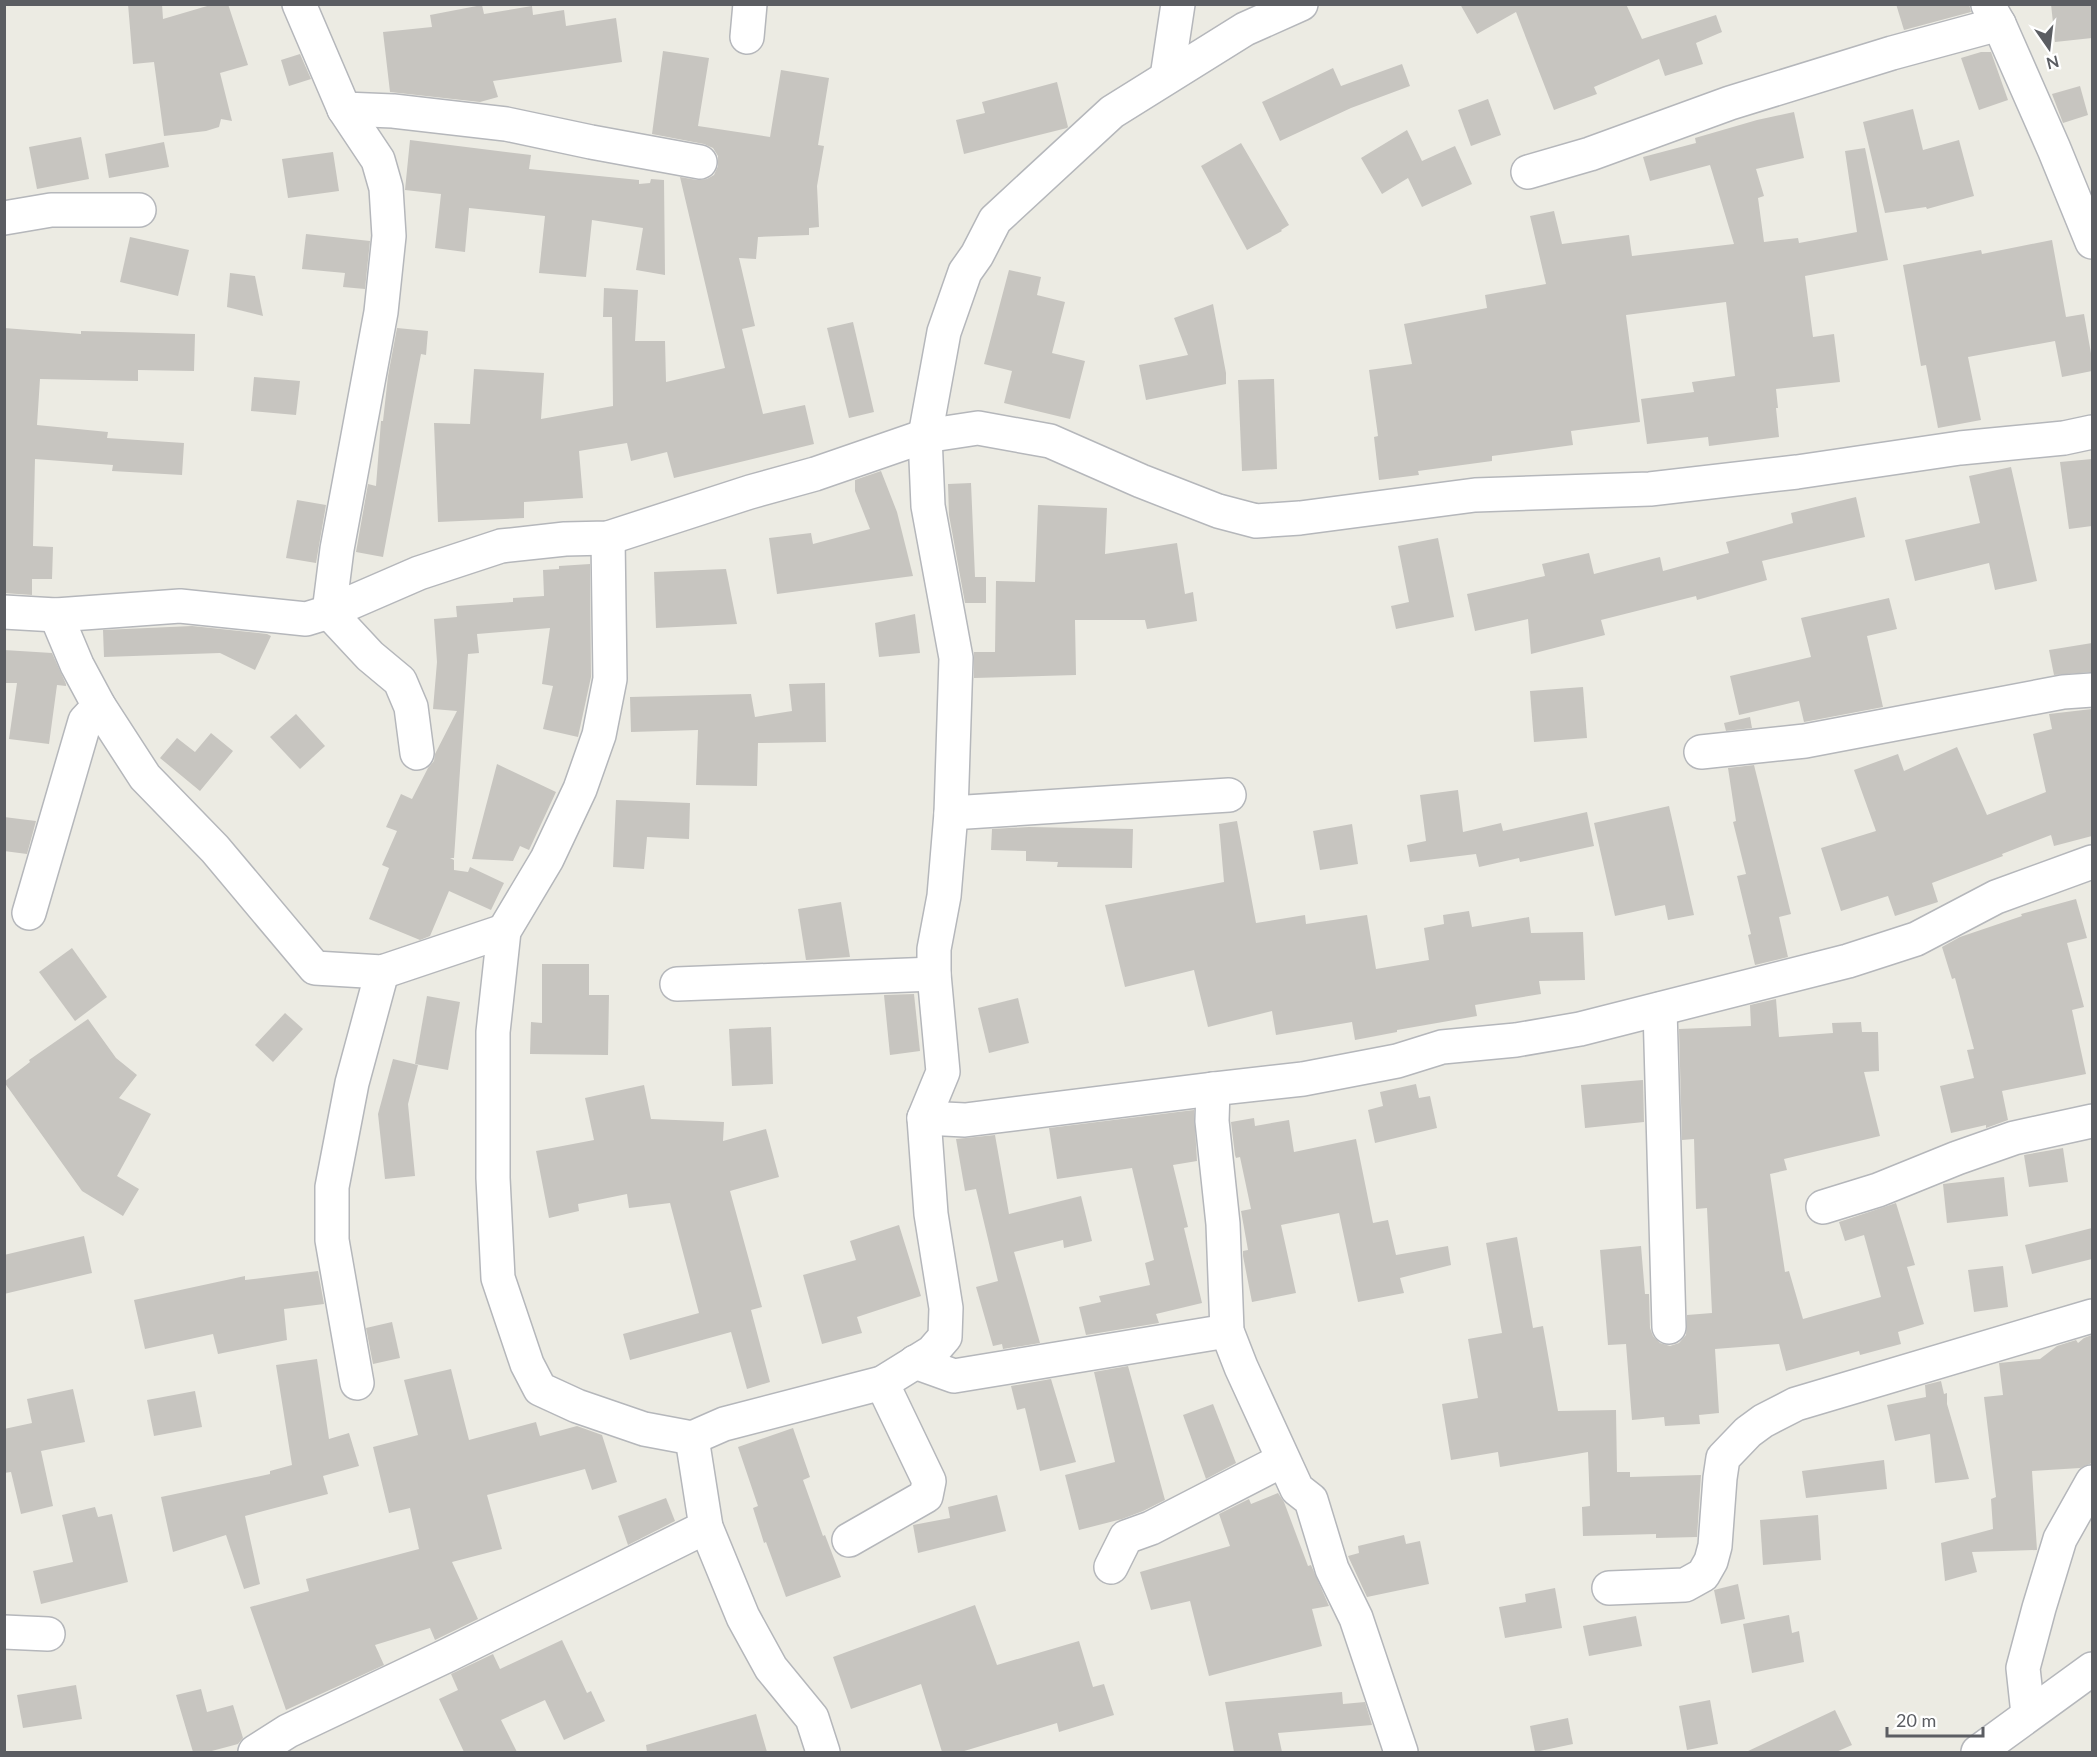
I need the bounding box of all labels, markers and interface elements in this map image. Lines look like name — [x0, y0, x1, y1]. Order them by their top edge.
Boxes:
north arrow — [2019, 18, 2079, 78]
text: N — [2044, 52, 2061, 74]
scale bar — [1887, 1700, 1983, 1738]
text: 20 m — [1896, 1709, 1936, 1731]

